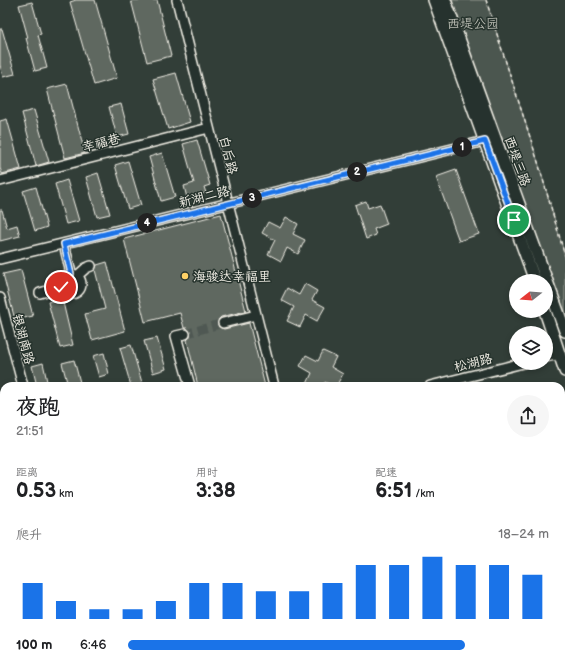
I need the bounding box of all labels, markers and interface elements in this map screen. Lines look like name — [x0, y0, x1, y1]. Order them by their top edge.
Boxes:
park label: 西堤公园 — [447, 16, 499, 32]
street label: 幸福巷 — [80, 130, 122, 155]
street label: 白后路 — [216, 134, 241, 176]
street label: 西堤三路 — [501, 134, 533, 189]
pin: 1 — [452, 137, 472, 157]
text: 1 — [460, 140, 464, 153]
pin: 2 — [347, 162, 367, 182]
text: 2 — [354, 165, 360, 178]
street label: 新湖二路 — [177, 183, 231, 211]
pin: 3 — [242, 188, 262, 208]
text: 3 — [249, 191, 255, 204]
pin — [497, 203, 531, 237]
icon: arrive — [503, 209, 525, 231]
pin: 4 — [137, 213, 157, 233]
text: 4 — [144, 216, 150, 229]
place label: 海骏达幸福里 — [193, 269, 271, 285]
pin — [44, 270, 78, 304]
marker: 海骏达幸福里 — [180, 271, 190, 281]
north arrow — [509, 274, 553, 318]
map controls — [509, 274, 553, 370]
icon: check — [50, 276, 72, 298]
street label: 银湖南路 — [9, 312, 37, 366]
button: layers — [509, 326, 553, 370]
street label: 松湖路 — [452, 350, 494, 375]
text: 夜跑 — [16, 394, 60, 421]
button: share — [507, 395, 549, 437]
text: 21:51 — [16, 423, 44, 439]
text: 距离 — [16, 466, 38, 479]
text: 用时 — [196, 466, 218, 479]
text: 配速 — [375, 466, 397, 479]
text: 0.53 — [16, 479, 56, 503]
text: 3:38 — [196, 479, 236, 503]
text: 6:51 — [375, 479, 412, 503]
text: km — [56, 487, 74, 500]
text: /km — [412, 487, 435, 500]
text: 18–24 m — [498, 526, 549, 542]
text: 爬升 — [16, 527, 42, 543]
text: 100 m — [16, 637, 52, 653]
text: 6:46 — [80, 637, 106, 653]

